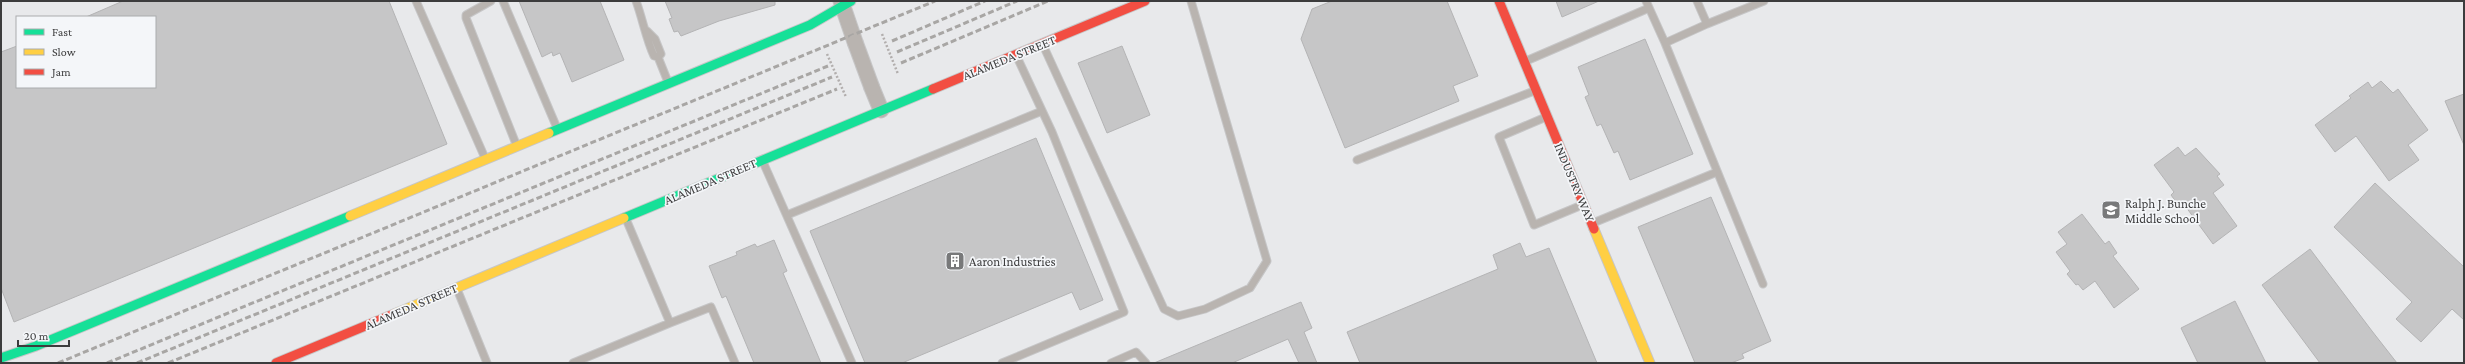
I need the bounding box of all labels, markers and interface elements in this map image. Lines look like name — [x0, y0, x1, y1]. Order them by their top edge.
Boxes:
legend — [16, 16, 156, 88]
text: Fast — [52, 25, 73, 39]
street label: ALAMEDA STREET — [960, 32, 1058, 83]
text: Slow — [52, 45, 76, 59]
text: Jam — [51, 65, 71, 79]
street label: INDUSTRY WAY — [1551, 141, 1598, 224]
street label: ALAMEDA STREET — [662, 155, 759, 208]
place label: Ralph J. Bunche Middle School — [2125, 196, 2206, 226]
school or university icon: Ralph J. Bunche Middle School — [2100, 199, 2122, 221]
building icon: Aaron Industries — [944, 250, 966, 272]
place label: Aaron Industries — [969, 254, 1056, 269]
street label: ALAMEDA STREET — [363, 280, 460, 333]
scale bar — [18, 322, 69, 348]
text: 20 m — [24, 329, 49, 343]

